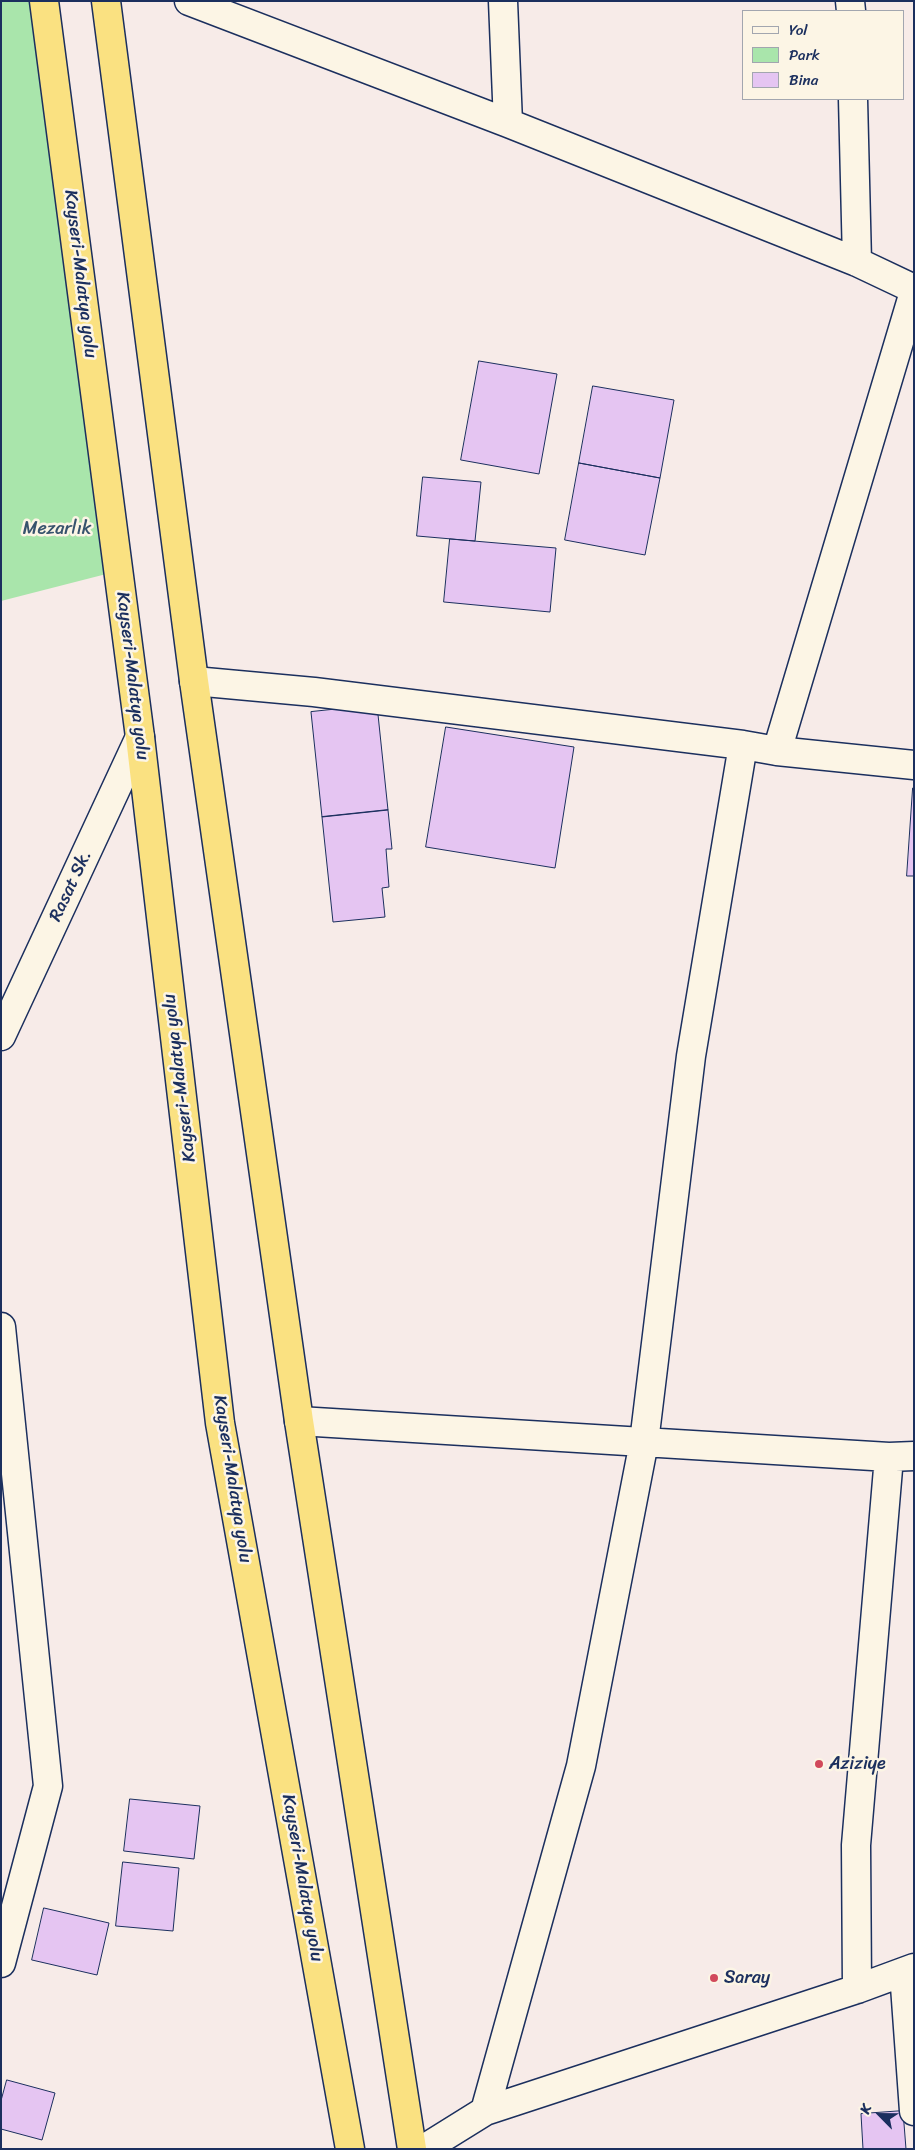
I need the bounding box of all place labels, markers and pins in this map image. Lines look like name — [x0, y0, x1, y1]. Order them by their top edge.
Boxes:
place label: Aziziye — [829, 1753, 886, 1775]
marker: Aziziye — [813, 1758, 825, 1770]
place label: Saray — [724, 1967, 770, 1989]
marker: Saray — [708, 1972, 720, 1984]

